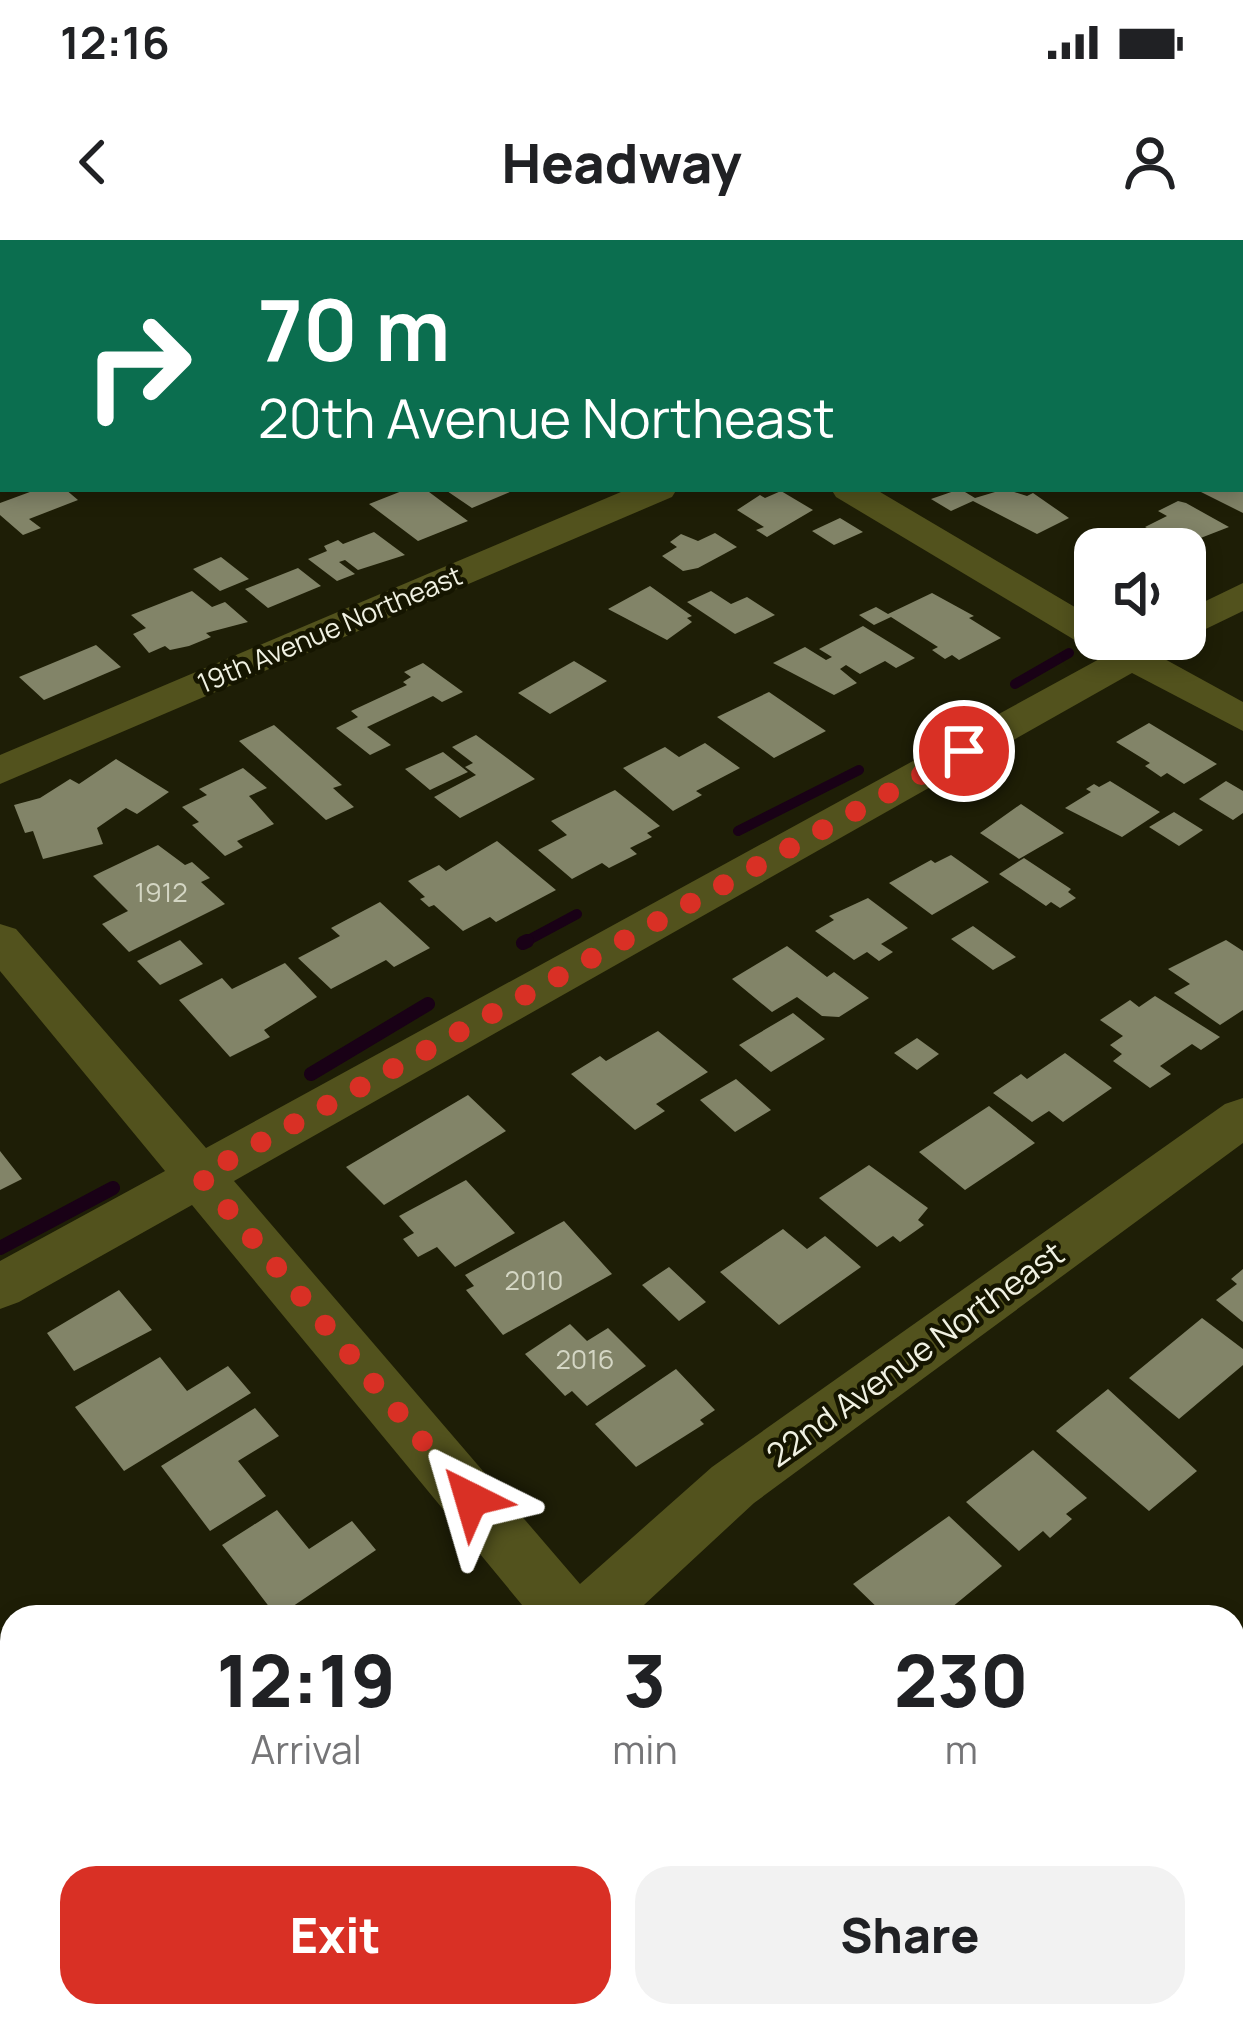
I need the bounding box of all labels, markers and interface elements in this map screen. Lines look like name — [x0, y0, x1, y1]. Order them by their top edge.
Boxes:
text: 12:16 — [60, 11, 170, 73]
text: Headway — [501, 125, 742, 199]
icon: back — [60, 129, 126, 195]
icon: person — [1117, 129, 1183, 195]
text: 70 m — [258, 271, 450, 386]
icon: right — [60, 288, 216, 444]
text: 20th Avenue Northeast — [258, 380, 835, 454]
map controls — [1074, 528, 1206, 660]
button: sound — [1074, 528, 1206, 660]
street label: 19th Avenue Northeast — [192, 556, 467, 701]
pin — [913, 700, 1015, 802]
icon: arrive — [931, 718, 997, 784]
house number: 1912 — [134, 873, 188, 910]
street label: 22nd Avenue Northeast — [757, 1230, 1073, 1477]
house number: 2010 — [505, 1261, 563, 1298]
house number: 2016 — [555, 1340, 615, 1377]
position arrow — [408, 1436, 534, 1562]
text: 12:19 — [216, 1630, 396, 1729]
text: 3 — [624, 1630, 666, 1729]
text: 230 — [894, 1630, 1029, 1729]
text: Arrival — [250, 1722, 362, 1776]
text: min — [612, 1722, 678, 1776]
text: m — [945, 1722, 978, 1776]
button: Exit — [60, 1866, 611, 2004]
button: Share — [635, 1866, 1185, 2004]

